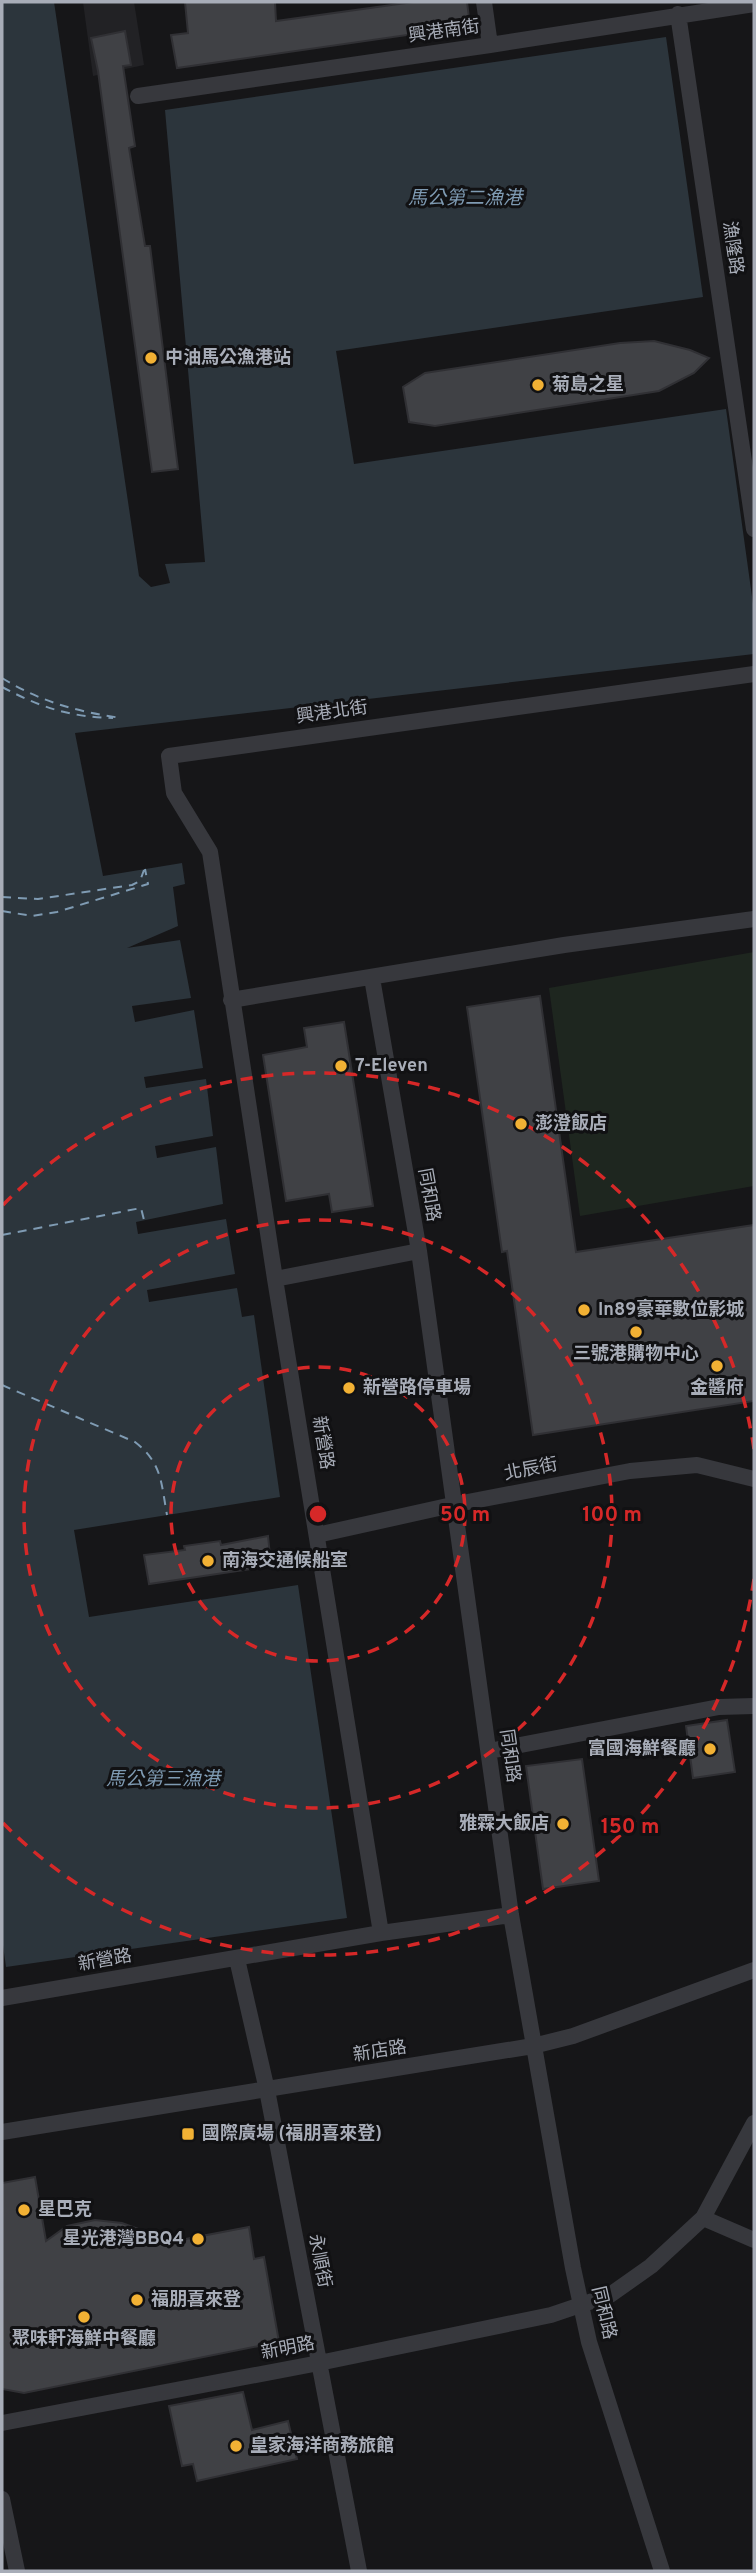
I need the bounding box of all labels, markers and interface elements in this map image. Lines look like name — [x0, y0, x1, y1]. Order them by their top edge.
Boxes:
street label: 興港南街 — [407, 16, 481, 48]
water label: 馬公第二漁港 — [408, 187, 525, 211]
street label: 漁隆路 — [717, 220, 747, 276]
place label: 中油馬公漁港站 — [165, 347, 291, 370]
marker: 中油馬公漁港站 — [143, 350, 159, 366]
place label: 菊島之星 — [552, 374, 624, 397]
marker: 菊島之星 — [530, 377, 546, 393]
street label: 興港北街 — [295, 697, 369, 729]
place label: 7-Eleven — [355, 1055, 428, 1078]
marker: 7-Eleven — [333, 1058, 349, 1074]
place label: 澎澄飯店 — [535, 1112, 607, 1136]
marker: 澎澄飯店 — [513, 1116, 529, 1132]
street label: 同和路 — [412, 1166, 444, 1224]
place label: In89豪華數位影城 — [598, 1298, 744, 1322]
marker: In89豪華數位影城 — [576, 1302, 592, 1318]
marker: 三號港購物中心 — [628, 1324, 644, 1340]
place label: 三號港購物中心 — [573, 1343, 699, 1366]
marker: 金醬府 — [709, 1358, 725, 1374]
place label: 新營路停車場 — [363, 1377, 471, 1400]
place label: 金醬府 — [690, 1377, 744, 1400]
marker: 新營路停車場 — [341, 1380, 357, 1396]
street label: 新營路 — [306, 1415, 338, 1471]
street label: 北辰街 — [502, 1454, 560, 1486]
centre of rings — [306, 1502, 330, 1526]
text: 50 m — [440, 1502, 490, 1529]
text: 100 m — [582, 1502, 642, 1529]
place label: 南海交通候船室 — [222, 1550, 348, 1573]
marker: 南海交通候船室 — [200, 1553, 216, 1569]
street label: 同和路 — [494, 1728, 524, 1784]
place label: 富國海鮮餐廳 — [588, 1738, 696, 1761]
marker: 富國海鮮餐廳 — [702, 1741, 718, 1757]
water label: 馬公第三漁港 — [106, 1768, 223, 1792]
place label: 雅霖大飯店 — [459, 1812, 549, 1836]
text: 150 m — [601, 1814, 659, 1841]
marker: 雅霖大飯店 — [555, 1816, 571, 1832]
street label: 新營路 — [76, 1945, 134, 1977]
street label: 新店路 — [352, 2036, 408, 2068]
place label: 國際廣場 (福朋喜來登) — [202, 2123, 382, 2146]
marker: 國際廣場 (福朋喜來登) — [180, 2126, 196, 2142]
place label: 星巴克 — [38, 2199, 92, 2222]
marker: 星巴克 — [16, 2202, 32, 2218]
place label: 星光港灣BBQ4 — [63, 2228, 184, 2251]
marker: 星光港灣BBQ4 — [190, 2231, 206, 2247]
street label: 永順街 — [303, 2232, 335, 2290]
street label: 同和路 — [586, 2284, 620, 2342]
place label: 福朋喜來登 — [151, 2289, 241, 2312]
marker: 福朋喜來登 — [129, 2292, 145, 2308]
marker: 聚味軒海鮮中餐廳 — [76, 2309, 92, 2325]
place label: 聚味軒海鮮中餐廳 — [12, 2328, 156, 2351]
street label: 新明路 — [259, 2333, 317, 2365]
place label: 皇家海洋商務旅館 — [250, 2435, 394, 2458]
marker: 皇家海洋商務旅館 — [228, 2438, 244, 2454]

